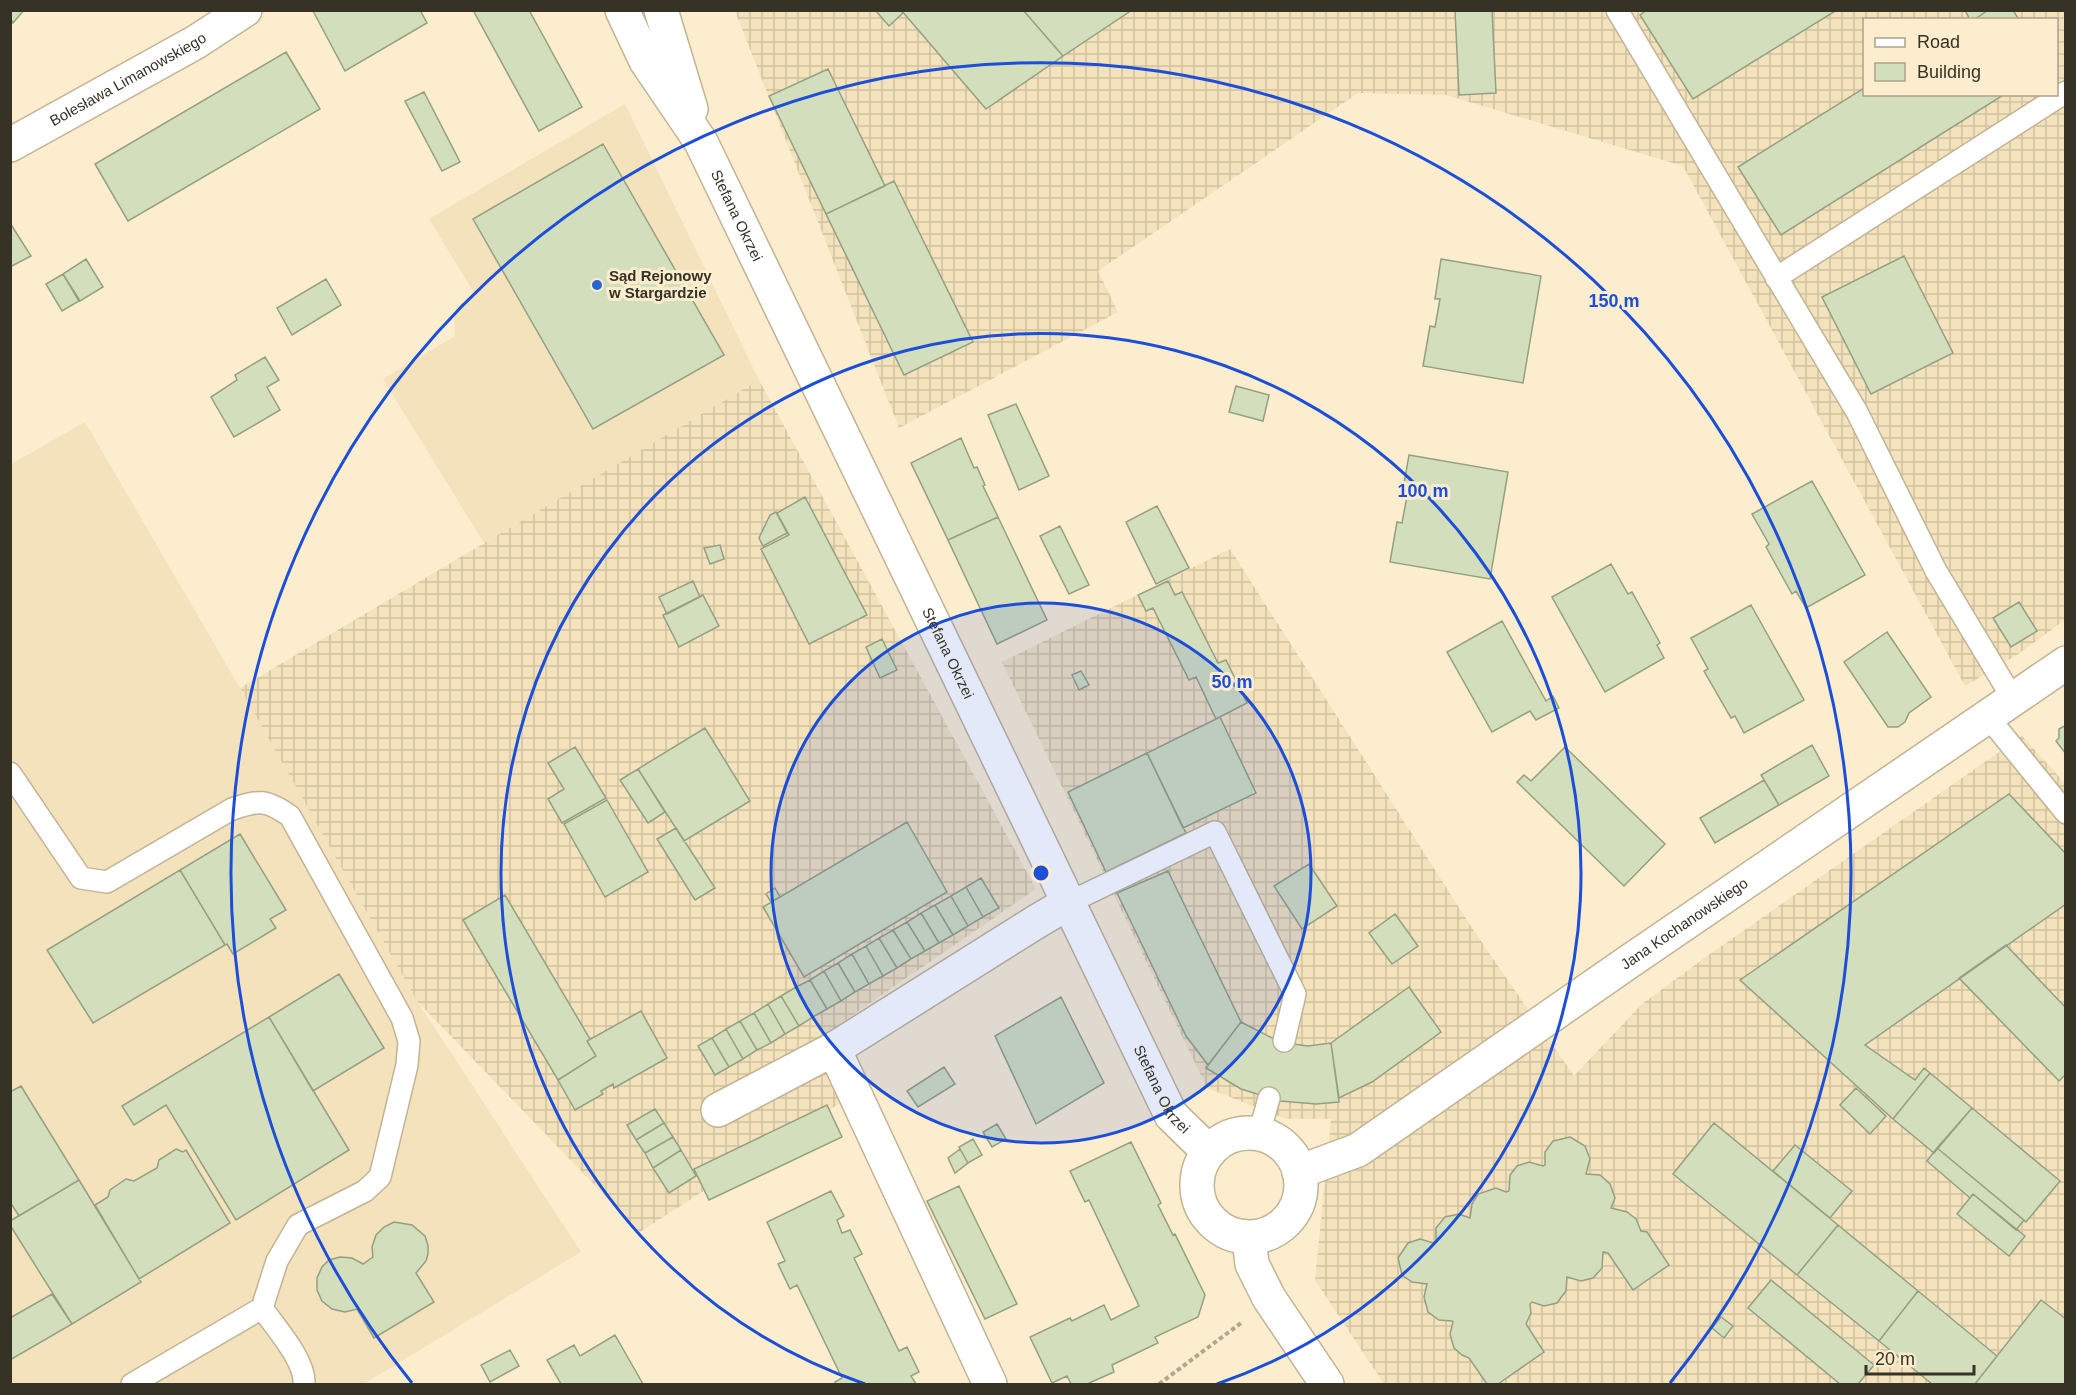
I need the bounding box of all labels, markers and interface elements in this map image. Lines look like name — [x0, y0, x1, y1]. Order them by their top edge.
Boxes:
legend — [1863, 18, 2058, 96]
street label: Bolesława Limanowskiego — [47, 29, 209, 129]
text: Road — [1917, 32, 1960, 52]
text: Building — [1917, 62, 1981, 82]
street label: Stefana Okrzei — [708, 167, 766, 264]
place label: Sąd Rejonowy w Stargardzie — [608, 267, 712, 301]
marker: Sąd Rejonowy w Stargardzie — [590, 278, 604, 292]
text: 150 m — [1588, 291, 1640, 311]
text: 100 m — [1397, 481, 1449, 501]
street label: Stefana Okrzei — [919, 605, 978, 701]
text: 50 m — [1211, 672, 1253, 692]
centre of rings — [1031, 863, 1051, 883]
street label: Jana Kochanowskiego — [1617, 874, 1751, 973]
street label: Stefana Okrzei — [1131, 1042, 1194, 1137]
scale bar — [1866, 1338, 1974, 1376]
text: 20 m — [1875, 1349, 1915, 1369]

